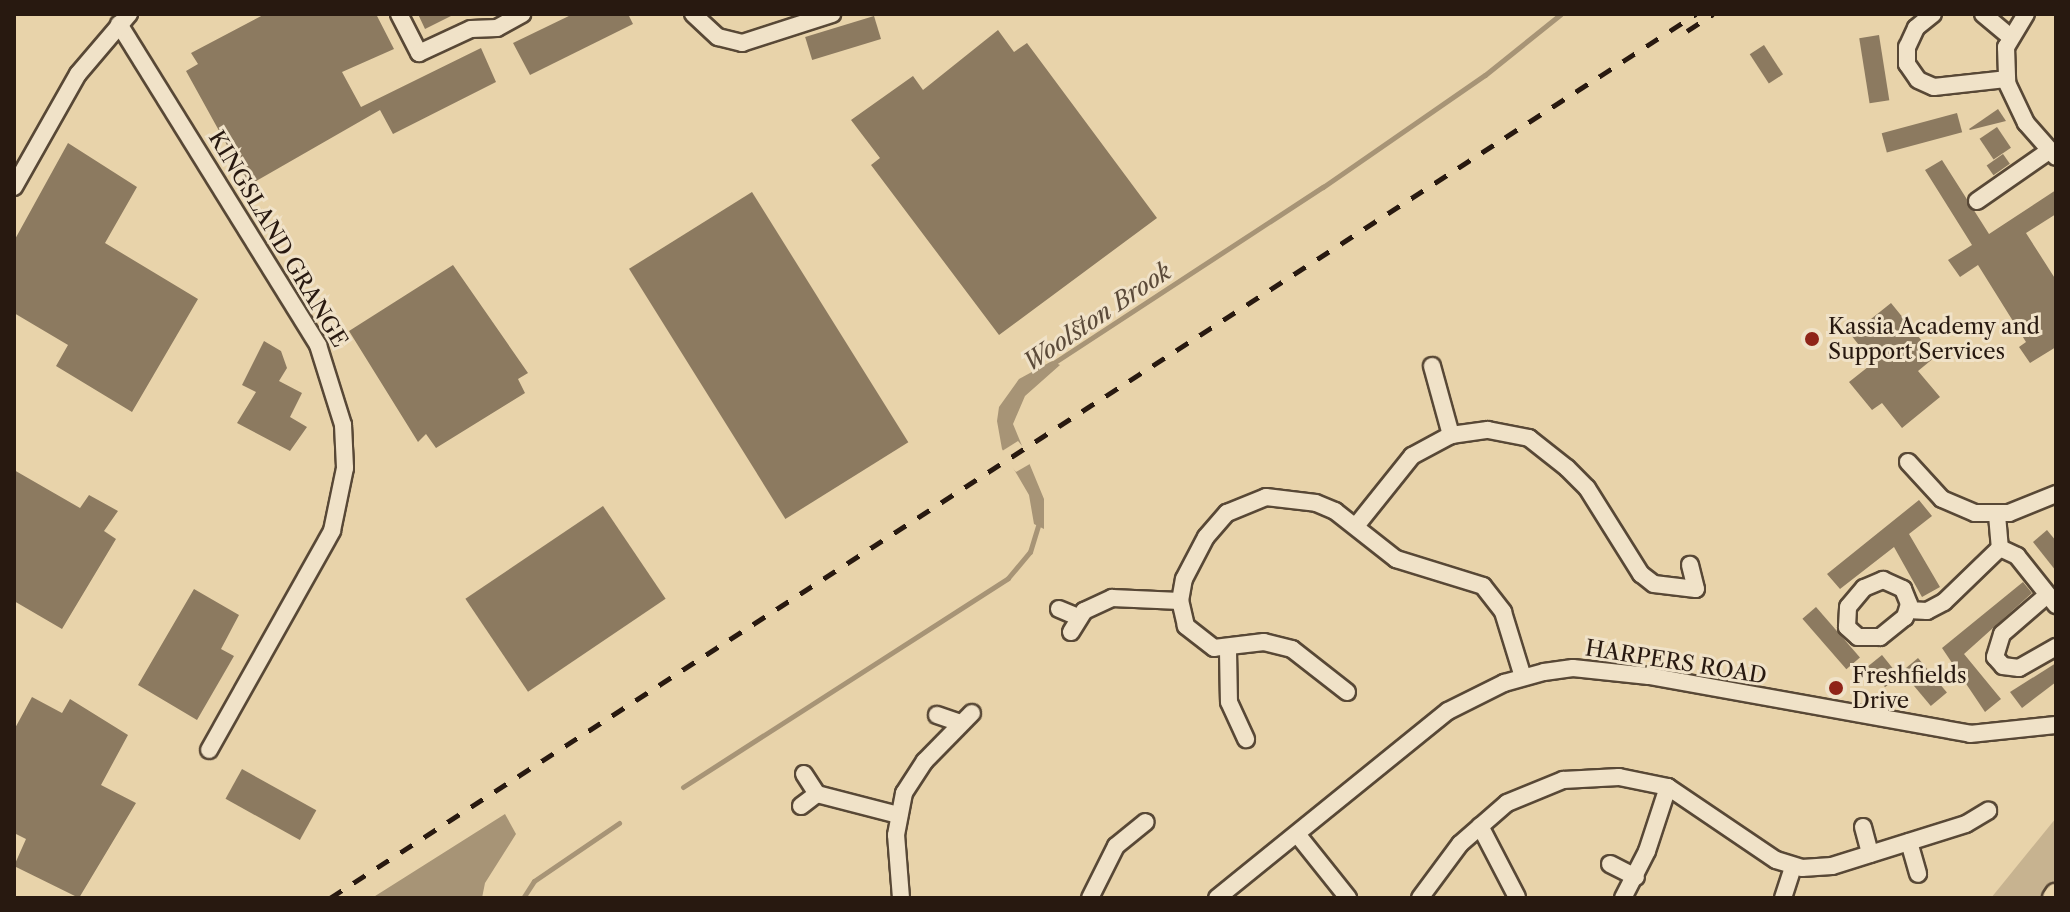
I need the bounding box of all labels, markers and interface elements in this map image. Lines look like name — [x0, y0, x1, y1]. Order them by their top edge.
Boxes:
street label: KINGSLAND GRANGE — [203, 126, 353, 352]
water label: Woolston Brook — [1017, 257, 1177, 377]
place label: Kassia Academy and Support Services — [1828, 313, 2042, 364]
marker: Kassia Academy and Support Services — [1803, 330, 1821, 348]
street label: HARPERS ROAD — [1583, 635, 1769, 689]
place label: Freshfields Drive — [1852, 662, 1967, 714]
marker: Freshfields Drive — [1827, 679, 1845, 697]

